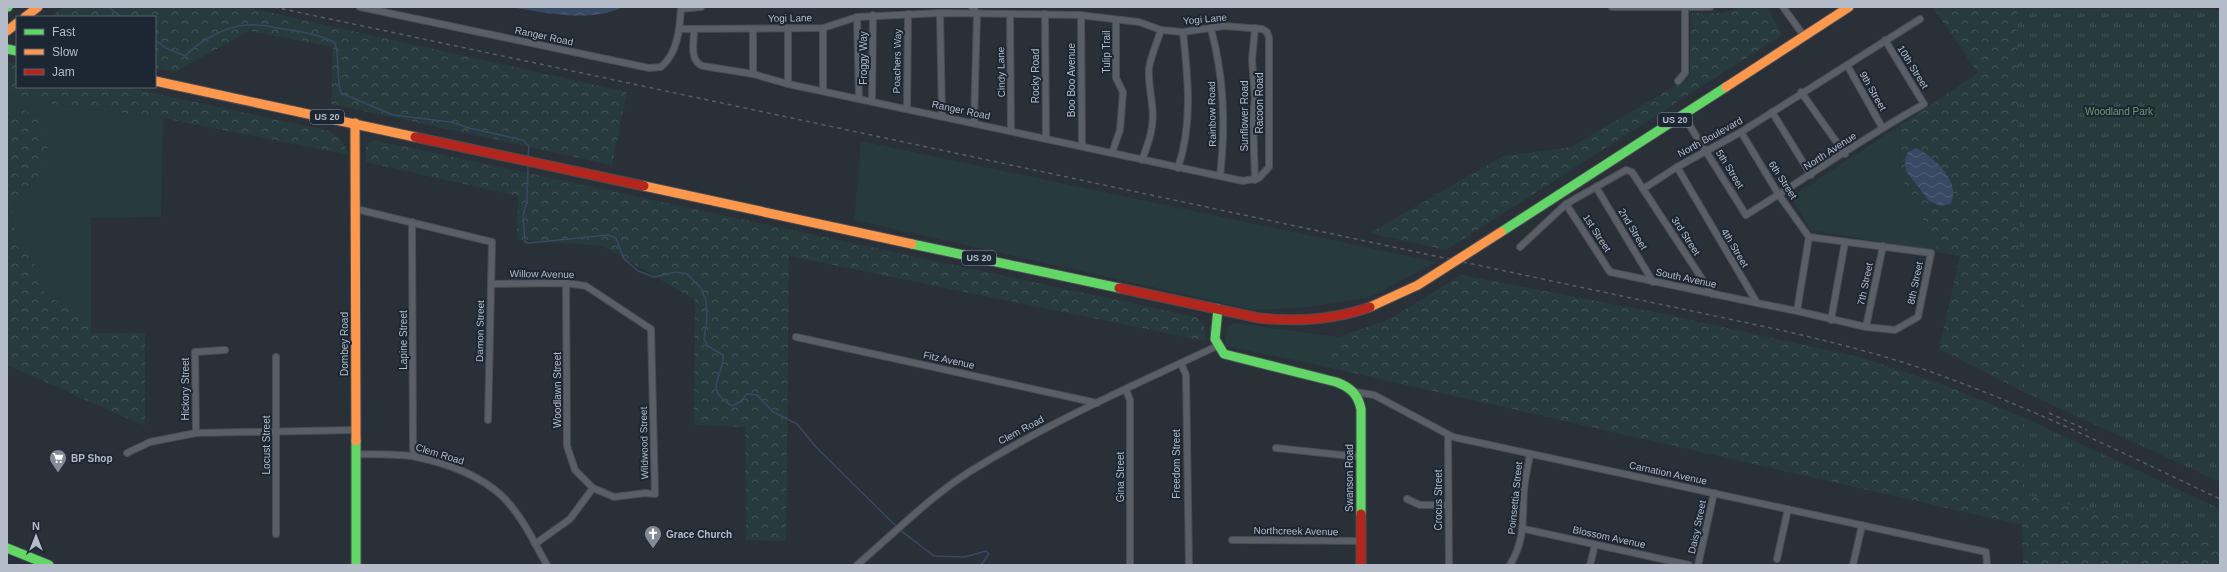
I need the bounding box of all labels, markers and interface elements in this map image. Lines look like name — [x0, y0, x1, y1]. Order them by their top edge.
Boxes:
street label: Yogi Lane — [768, 12, 813, 24]
street label: Yogi Lane — [1183, 12, 1228, 26]
legend — [16, 16, 156, 88]
street label: Ranger Road — [514, 24, 574, 48]
text: Fast — [52, 25, 76, 39]
street label: Poachers Way — [891, 29, 903, 93]
street label: Froggy Way — [858, 31, 869, 85]
street label: Tulip Trail — [1101, 31, 1112, 73]
street label: Boo Boo Avenue — [1066, 42, 1077, 117]
street label: 10th Street — [1895, 43, 1931, 91]
text: Slow — [52, 45, 78, 59]
street label: Cindy Lane — [995, 46, 1007, 97]
street label: Rocky Road — [1030, 49, 1041, 103]
text: Jam — [52, 65, 75, 79]
street label: 9th Street — [1857, 69, 1889, 113]
street label: Racoon Road — [1254, 72, 1265, 134]
street label: Sunflower Road — [1239, 80, 1250, 152]
street label: Rainbow Road — [1206, 81, 1218, 147]
street label: Ranger Road — [931, 98, 991, 122]
park label: Woodland Park — [2085, 106, 2154, 117]
road number: US 20 — [310, 110, 344, 124]
road number: US 20 — [1658, 113, 1692, 127]
street label: North Boulevard — [1676, 115, 1744, 159]
street label: North Avenue — [1802, 130, 1859, 172]
street label: 5th Street — [1714, 148, 1746, 190]
street label: 6th Street — [1767, 159, 1800, 201]
street label: 2nd Street — [1616, 206, 1650, 252]
street label: 1st Street — [1581, 212, 1613, 254]
street label: 3rd Street — [1669, 215, 1703, 258]
street label: 4th Street — [1719, 227, 1751, 270]
road number: US 20 — [962, 251, 996, 265]
street label: 8th Street — [1905, 260, 1925, 305]
street label: 7th Street — [1855, 261, 1875, 306]
street label: South Avenue — [1654, 266, 1718, 290]
street label: Willow Avenue — [509, 268, 575, 280]
street label: Damon Street — [474, 300, 486, 362]
street label: Lapine Street — [398, 310, 409, 370]
street label: Dombey Road — [339, 312, 350, 376]
street label: Fitz Avenue — [922, 349, 976, 371]
street label: Woodlawn Street — [552, 352, 563, 428]
street label: Hickory Street — [180, 357, 191, 420]
street label: Wildwood Street — [638, 406, 650, 479]
street label: Clem Road — [996, 413, 1046, 447]
street label: Locust Street — [261, 415, 272, 474]
street label: Freedom Street — [1171, 429, 1182, 499]
street label: Clem Road — [414, 441, 466, 467]
street label: Swanson Road — [1344, 444, 1355, 512]
supermarket icon: BP Shop — [48, 448, 68, 473]
street label: Gina Street — [1115, 451, 1126, 502]
place label: BP Shop — [71, 453, 112, 464]
street label: Carnation Avenue — [1628, 459, 1708, 487]
street label: Poinsettia Street — [1506, 461, 1524, 535]
street label: Crocus Street — [1433, 469, 1444, 531]
street label: Daisy Street — [1686, 499, 1708, 555]
north arrow — [16, 516, 56, 556]
text: N — [32, 520, 40, 532]
church icon: Grace Church — [643, 524, 663, 549]
street label: Blossom Avenue — [1572, 524, 1647, 550]
street label: Northcreek Avenue — [1253, 525, 1339, 537]
place label: Grace Church — [666, 529, 732, 540]

